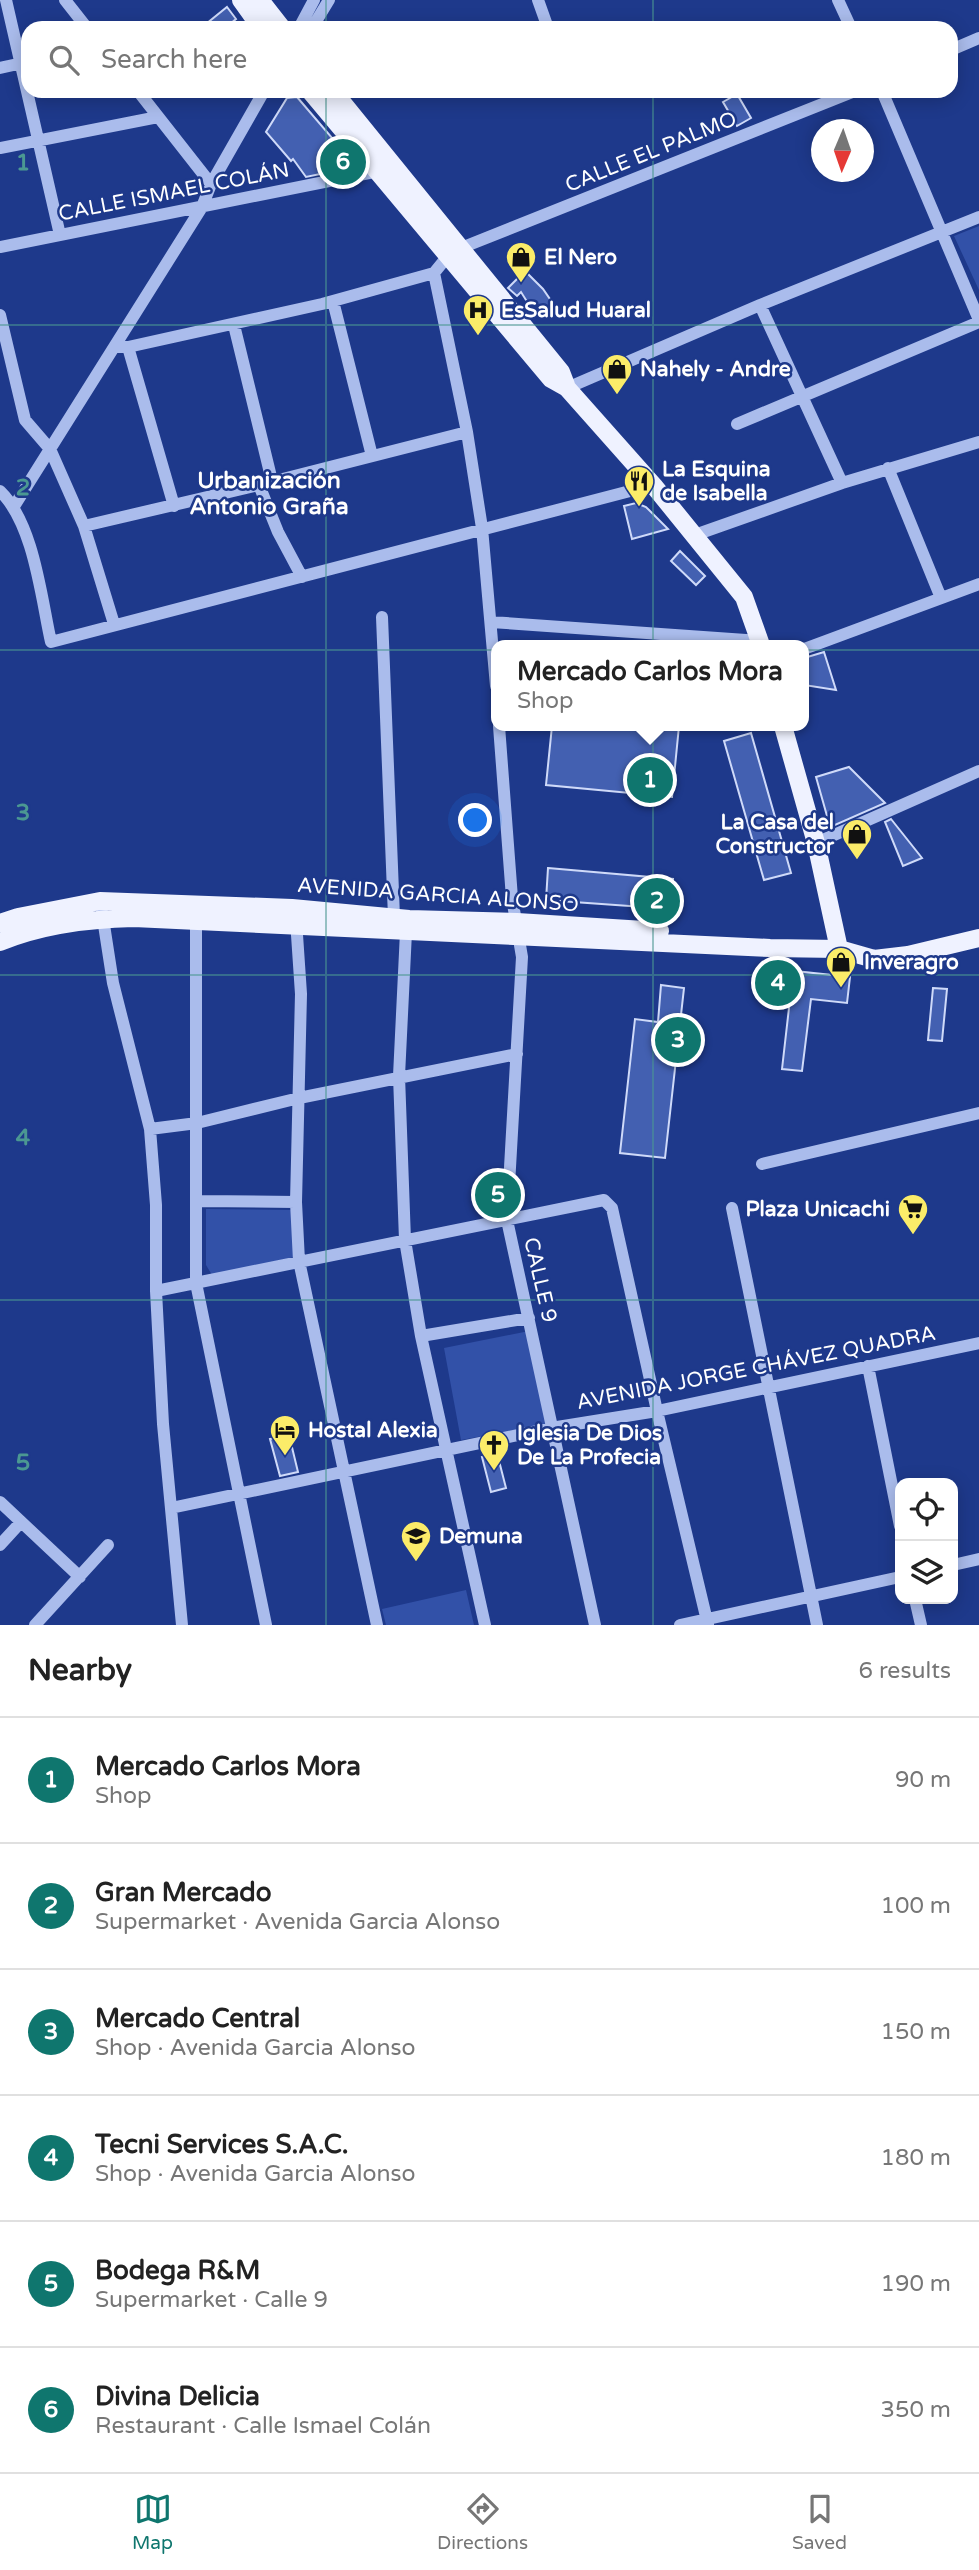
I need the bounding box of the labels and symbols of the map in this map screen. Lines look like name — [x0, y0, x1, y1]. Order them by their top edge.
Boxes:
street label: CALLE EL PALMO — [562, 106, 740, 198]
north arrow — [811, 119, 874, 182]
pin: 6 — [320, 136, 366, 188]
text: 1 — [16, 149, 30, 177]
street label: CALLE ISMAEL COLÁN — [56, 157, 292, 227]
shop icon: El Nero — [504, 240, 538, 284]
place label: El Nero — [544, 245, 617, 270]
hospital icon: EsSalud Huaral — [461, 293, 495, 337]
place label: EsSalud Huaral — [501, 298, 651, 323]
shop icon: Nahely - Andre — [600, 352, 634, 396]
place label: Nahely - Andre — [640, 357, 791, 382]
place label: La Esquina de Isabella — [662, 457, 771, 506]
restaurant icon: La Esquina de Isabella — [622, 464, 656, 508]
district label: Urbanización Antonio Graña — [189, 467, 349, 521]
text: 2 — [16, 474, 30, 502]
pin: 1 — [627, 754, 673, 806]
text: 3 — [16, 799, 30, 827]
your location — [458, 803, 492, 837]
place label: La Casa del Constructor — [715, 810, 835, 859]
shop icon: La Casa del Constructor — [840, 817, 874, 861]
street label: AVENIDA GARCIA ALONSO — [296, 873, 580, 917]
pin: 2 — [634, 875, 680, 927]
shop icon: Inveragro — [824, 945, 858, 989]
place label: Inveragro — [864, 950, 959, 975]
pin: 4 — [755, 957, 801, 1009]
pin: 3 — [655, 1014, 701, 1066]
text: 4 — [16, 1124, 31, 1152]
pin: 5 — [475, 1169, 521, 1221]
supermarket icon: Plaza Unicachi — [896, 1192, 930, 1236]
place label: Plaza Unicachi — [745, 1197, 890, 1222]
street label: CALLE 9 — [518, 1235, 562, 1325]
street label: AVENIDA JORGE CHÁVEZ QUADRA — [574, 1321, 938, 1415]
hotel icon: Hostal Alexia — [268, 1413, 302, 1457]
place label: Hostal Alexia — [308, 1418, 438, 1443]
place label: Iglesia De Dios De La Profecia — [517, 1421, 662, 1470]
church icon: Iglesia De Dios De La Profecia — [477, 1428, 511, 1472]
text: 5 — [16, 1449, 30, 1477]
school or university icon: Demuna — [399, 1519, 433, 1563]
place label: Demuna — [439, 1524, 523, 1549]

